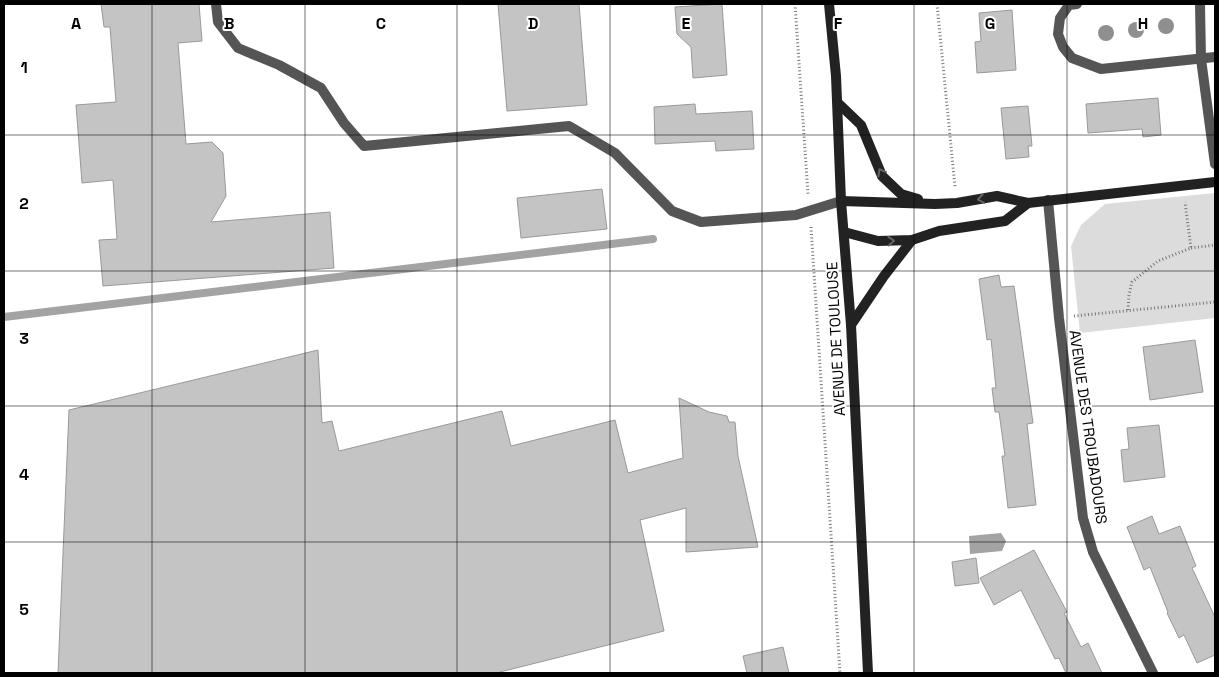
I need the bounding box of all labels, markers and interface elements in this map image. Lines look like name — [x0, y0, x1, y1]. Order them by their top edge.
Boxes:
text: A — [71, 13, 81, 34]
text: B — [224, 13, 234, 34]
text: C — [376, 13, 386, 34]
text: D — [528, 13, 538, 34]
text: E — [682, 13, 691, 34]
text: F — [834, 13, 843, 34]
text: G — [985, 13, 995, 34]
text: H — [1138, 13, 1148, 34]
text: 1 — [20, 57, 28, 78]
one-way arrow — [877, 168, 887, 177]
text: 2 — [19, 193, 29, 214]
one-way arrow — [976, 194, 985, 204]
one-way arrow — [888, 235, 896, 246]
street label: AVENUE DE TOULOUSE — [822, 261, 849, 417]
text: 3 — [19, 328, 29, 349]
street label: AVENUE DES TROUBADOURS — [1065, 329, 1112, 525]
text: 4 — [19, 464, 29, 485]
text: 5 — [19, 599, 29, 620]

